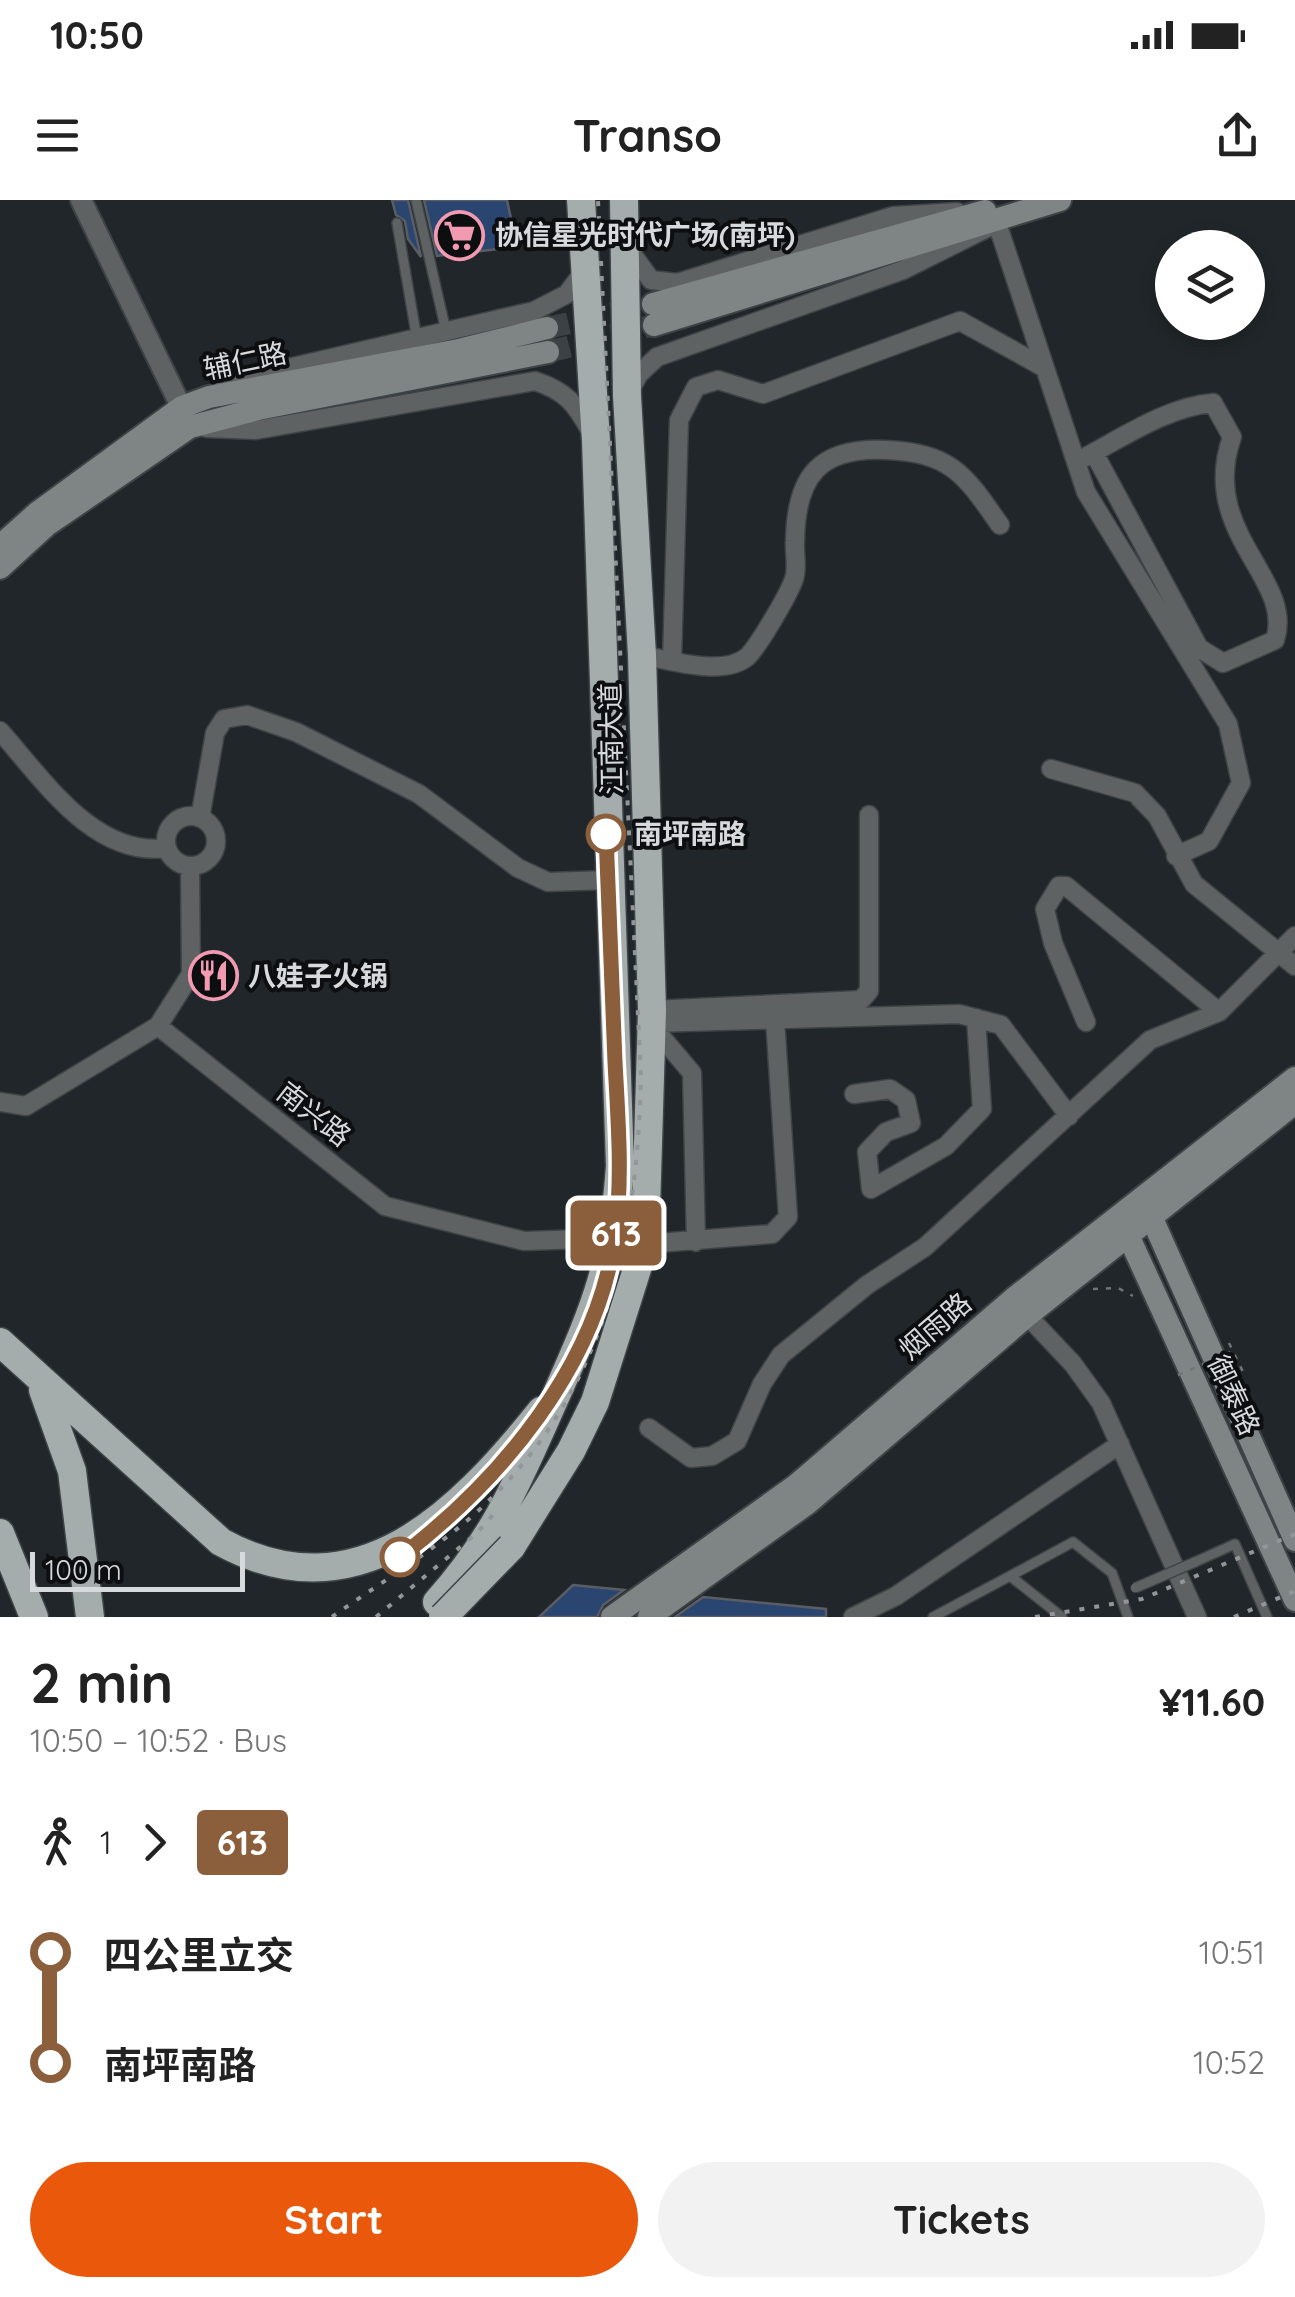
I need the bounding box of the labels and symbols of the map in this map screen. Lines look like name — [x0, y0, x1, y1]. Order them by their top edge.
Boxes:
supermarket icon: 协信星光时代广场(南坪) — [434, 209, 486, 261]
place label: 协信星光时代广场(南坪) — [495, 217, 795, 252]
street label: 辅仁路 — [200, 335, 290, 386]
street label: 江南大道 — [592, 683, 629, 795]
marker: 南坪南路 — [587, 815, 625, 853]
place label: 南坪南路 — [634, 816, 746, 851]
restaurant icon: 八娃子火锅 — [187, 950, 239, 1002]
place label: 八娃子火锅 — [248, 958, 388, 993]
street label: 南兴路 — [270, 1074, 358, 1153]
line badge: 613 — [558, 1200, 674, 1266]
street label: 烟雨路 — [891, 1285, 978, 1366]
street label: 御泰路 — [1201, 1349, 1268, 1440]
unlabelled marker — [381, 1538, 419, 1576]
scale bar — [30, 1547, 245, 1592]

